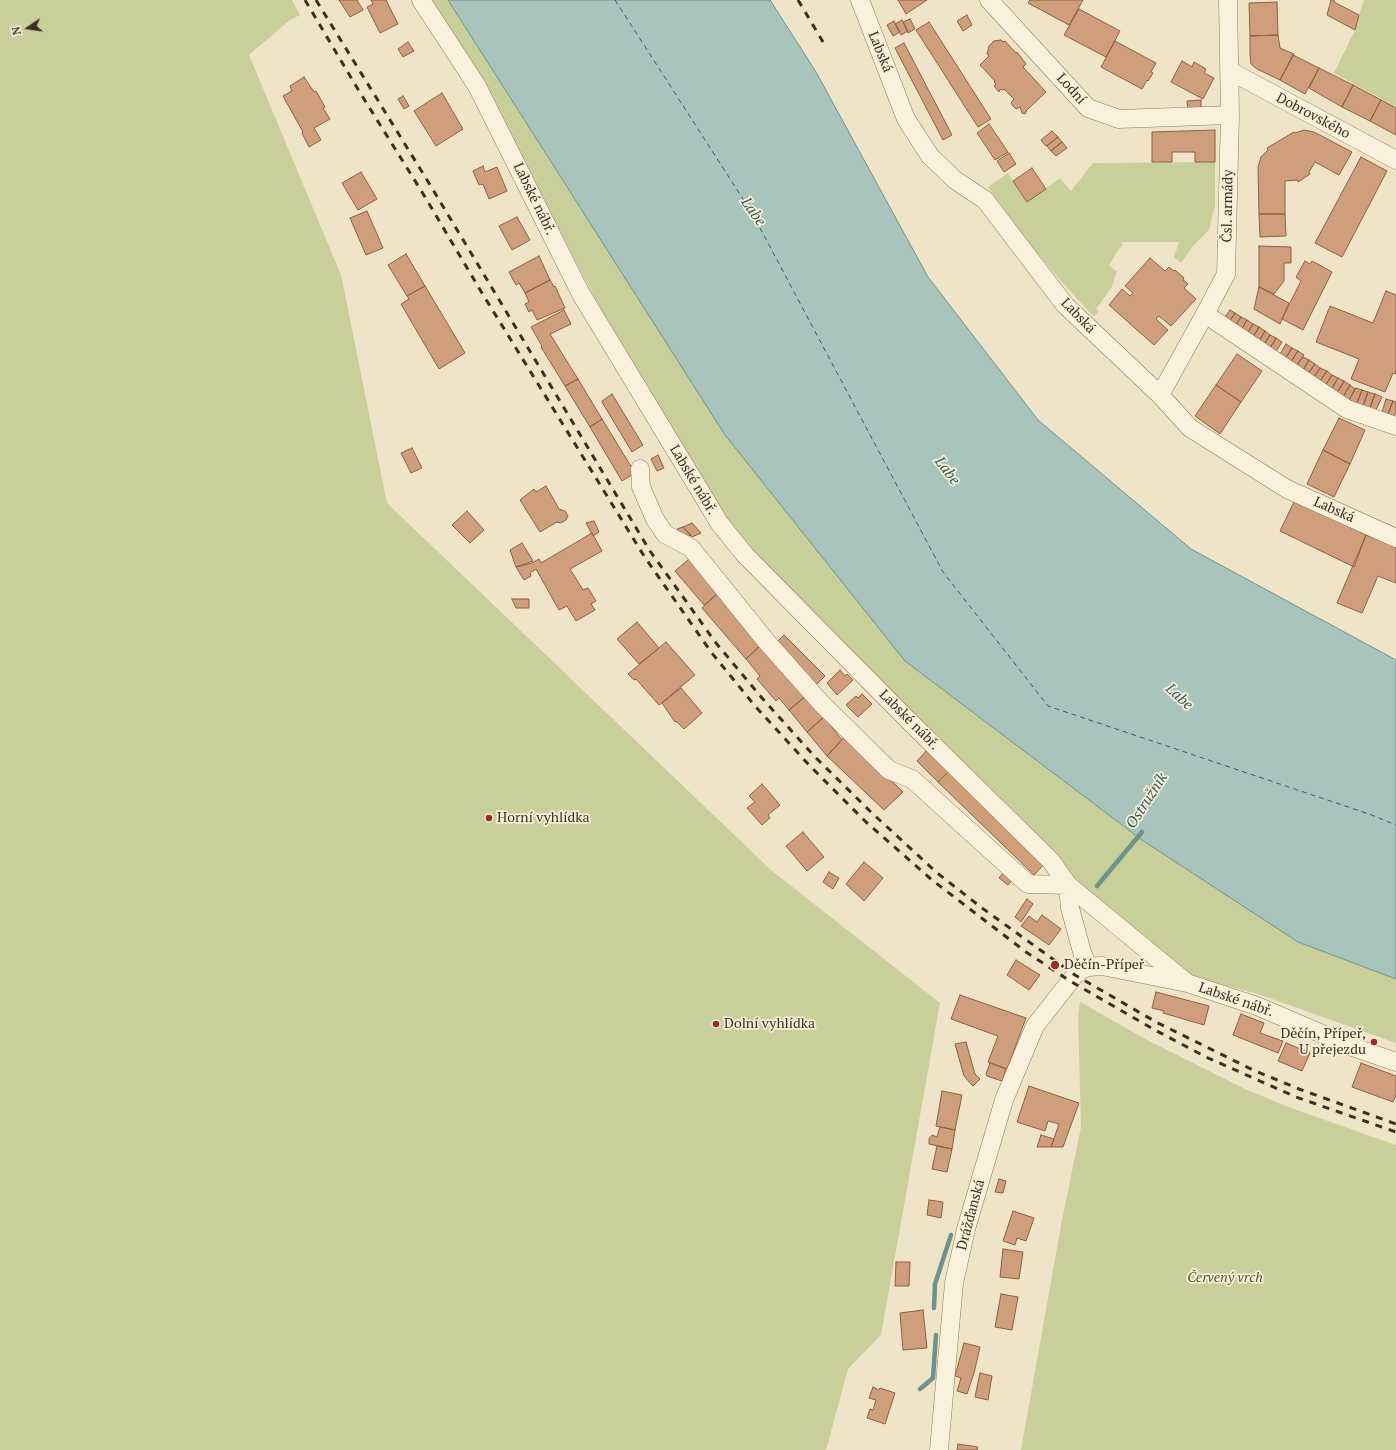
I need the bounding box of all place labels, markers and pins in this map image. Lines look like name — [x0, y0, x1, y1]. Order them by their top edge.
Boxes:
place label: Horní vyhlídka — [497, 810, 590, 826]
marker: Horní vyhlídka — [484, 813, 494, 823]
place label: Děčín-Přípeř — [1064, 957, 1144, 973]
marker: Děčín-Přípeř — [1049, 959, 1061, 971]
place label: Dolní vyhlídka — [724, 1016, 815, 1032]
marker: Dolní vyhlídka — [711, 1019, 721, 1029]
place label: Děčín, Přípeř, U přejezdu — [1280, 1026, 1366, 1058]
marker: Děčín, Přípeř, U přejezdu — [1369, 1037, 1379, 1047]

